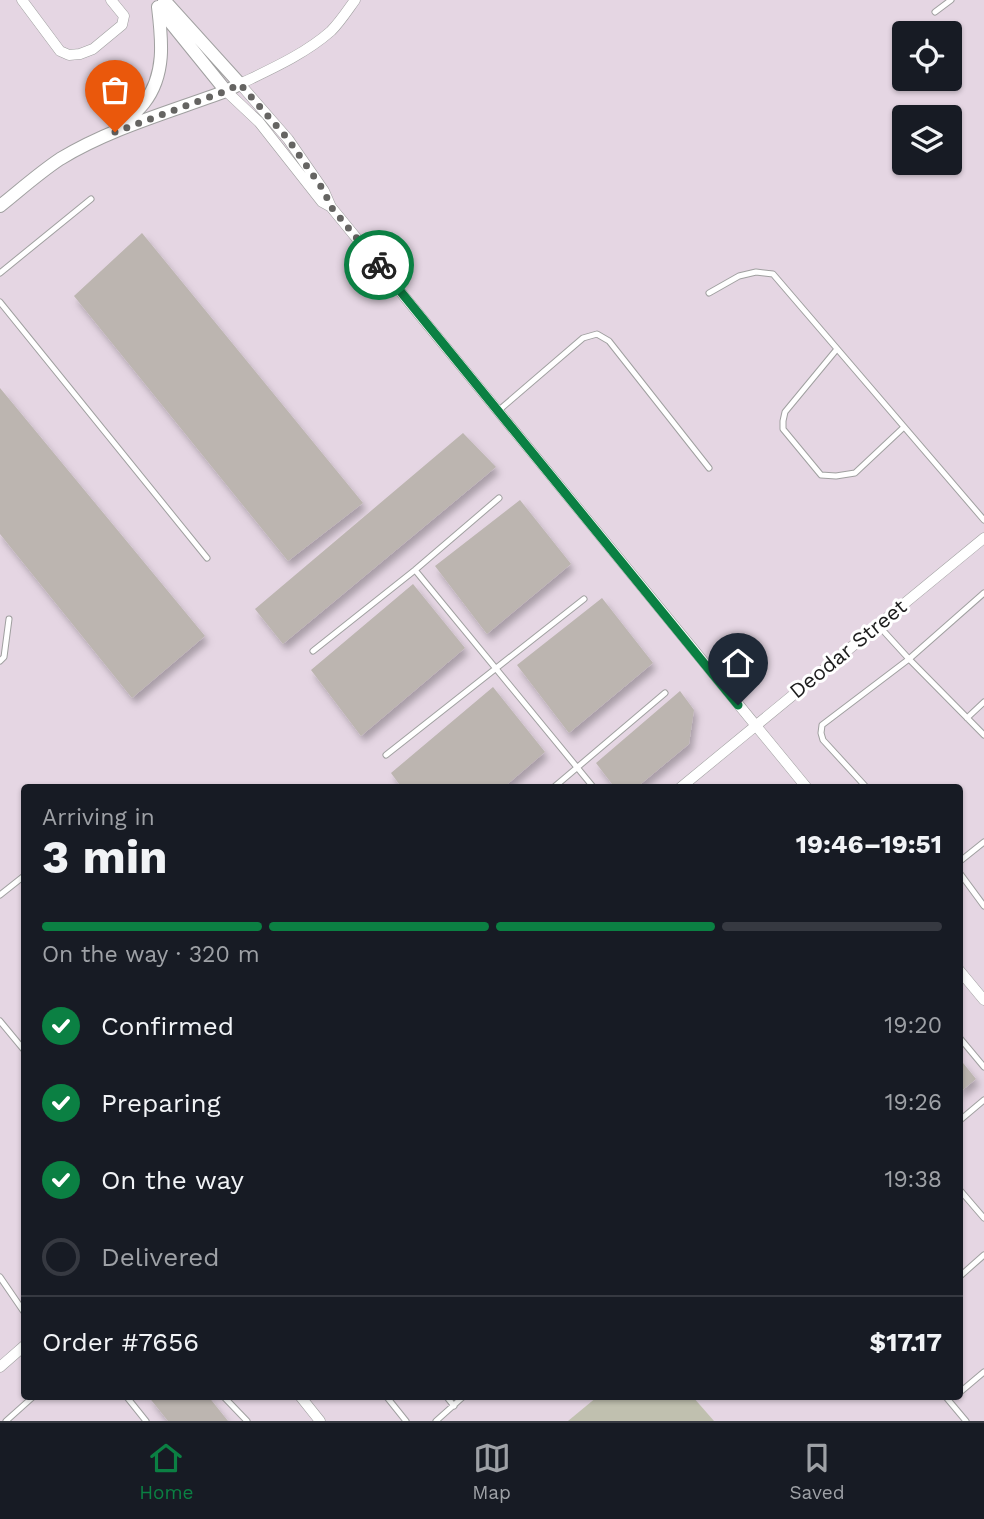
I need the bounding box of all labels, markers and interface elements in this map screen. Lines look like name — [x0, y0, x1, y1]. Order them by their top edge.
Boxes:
map controls — [892, 21, 962, 175]
button: locate — [892, 21, 962, 91]
pin — [85, 60, 145, 132]
icon: bag — [96, 71, 134, 109]
button: layers — [892, 105, 962, 175]
courier — [344, 230, 414, 300]
icon: bike — [360, 246, 398, 284]
street label: Deodar Street — [784, 594, 911, 703]
pin — [708, 633, 768, 705]
icon: home — [719, 644, 757, 682]
text: Arriving in — [42, 804, 155, 831]
text: 19:46–19:51 — [796, 829, 942, 859]
text: 3 min — [42, 830, 168, 884]
text: On the way · 320 m — [42, 941, 260, 968]
icon: check — [42, 1007, 80, 1045]
text: Confirmed — [101, 1011, 234, 1041]
text: 19:20 — [884, 1012, 942, 1039]
icon: check — [42, 1084, 80, 1122]
text: Preparing — [101, 1088, 221, 1118]
text: 19:26 — [885, 1089, 942, 1116]
icon: check — [42, 1161, 80, 1199]
text: On the way — [101, 1165, 244, 1195]
text: 19:38 — [884, 1166, 942, 1193]
text: Delivered — [101, 1242, 220, 1272]
text: Order #7656 — [42, 1327, 199, 1357]
text: $17.17 — [870, 1327, 942, 1357]
tab: Home — [139, 1439, 194, 1504]
tab: Map — [472, 1439, 511, 1504]
tab: Saved — [789, 1439, 845, 1504]

